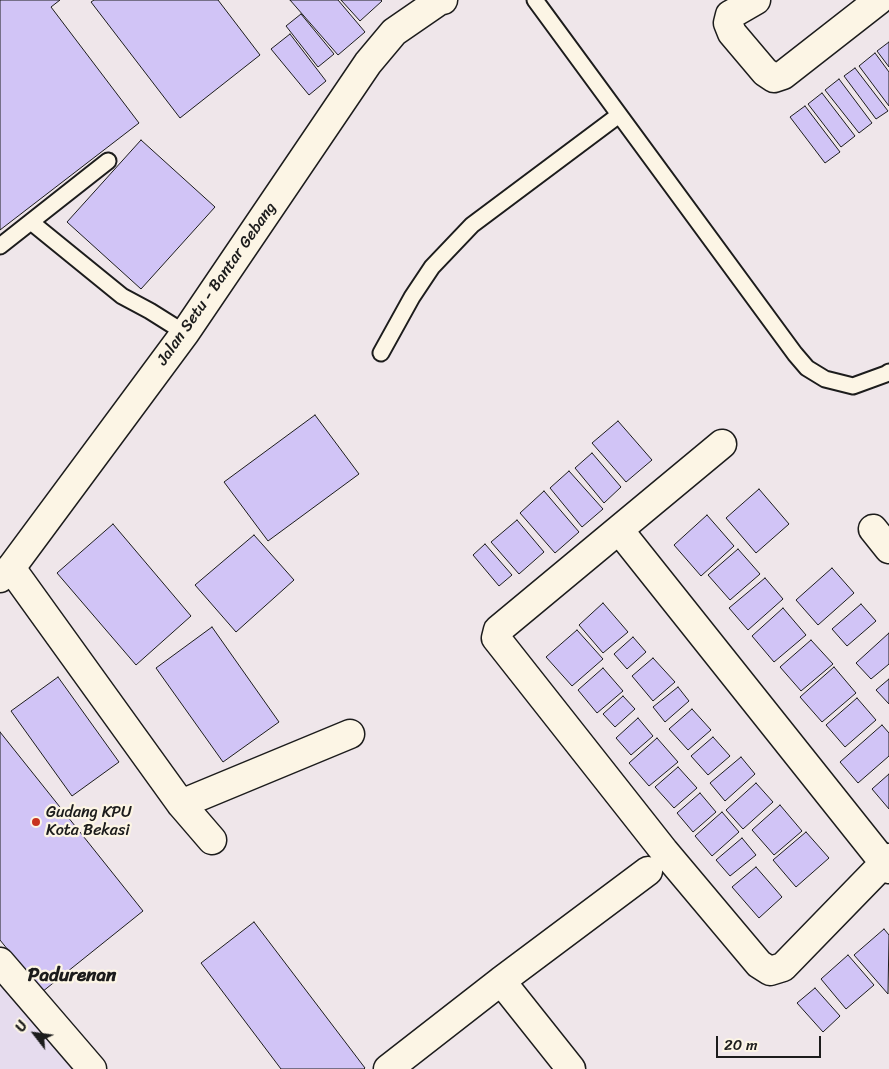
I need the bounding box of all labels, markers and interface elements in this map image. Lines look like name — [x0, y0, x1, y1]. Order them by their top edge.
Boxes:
street label: Jalan Setu - Bantar Gebang — [153, 199, 281, 369]
place label: Gudang KPU Kota Bekasi — [46, 803, 132, 841]
marker: Gudang KPU Kota Bekasi — [30, 816, 42, 828]
district label: Padurenan — [28, 965, 116, 987]
north arrow — [10, 1009, 60, 1059]
text: U — [8, 1016, 35, 1037]
scale bar — [719, 1026, 824, 1058]
text: 20 m — [724, 1032, 758, 1058]

